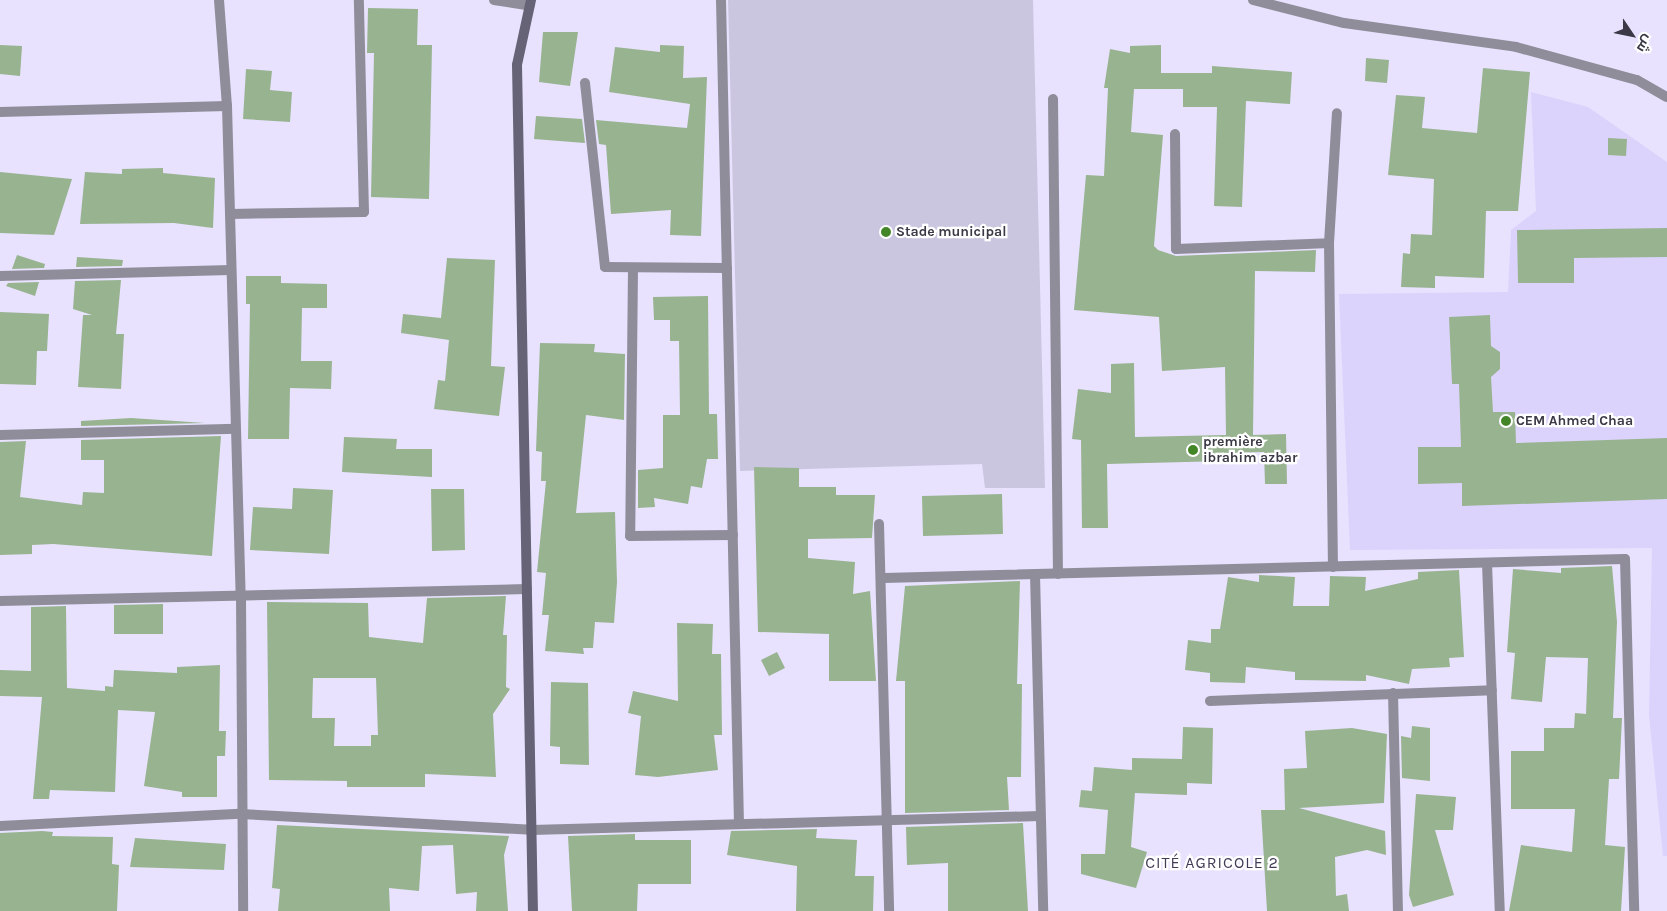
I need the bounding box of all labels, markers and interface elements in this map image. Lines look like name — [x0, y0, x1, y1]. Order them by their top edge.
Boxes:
north arrow — [1607, 10, 1657, 60]
text: ش — [1633, 31, 1657, 56]
place label: Stade municipal — [896, 224, 1007, 240]
marker: Stade municipal — [880, 226, 892, 238]
place label: CEM Ahmed Chaa — [1516, 413, 1633, 429]
marker: CEM Ahmed Chaa — [1500, 415, 1512, 427]
place label: première ibrahim azbar — [1203, 434, 1297, 467]
marker: première ibrahim azbar — [1187, 444, 1199, 456]
district label: CITÉ AGRICOLE 2 — [1143, 853, 1281, 873]

